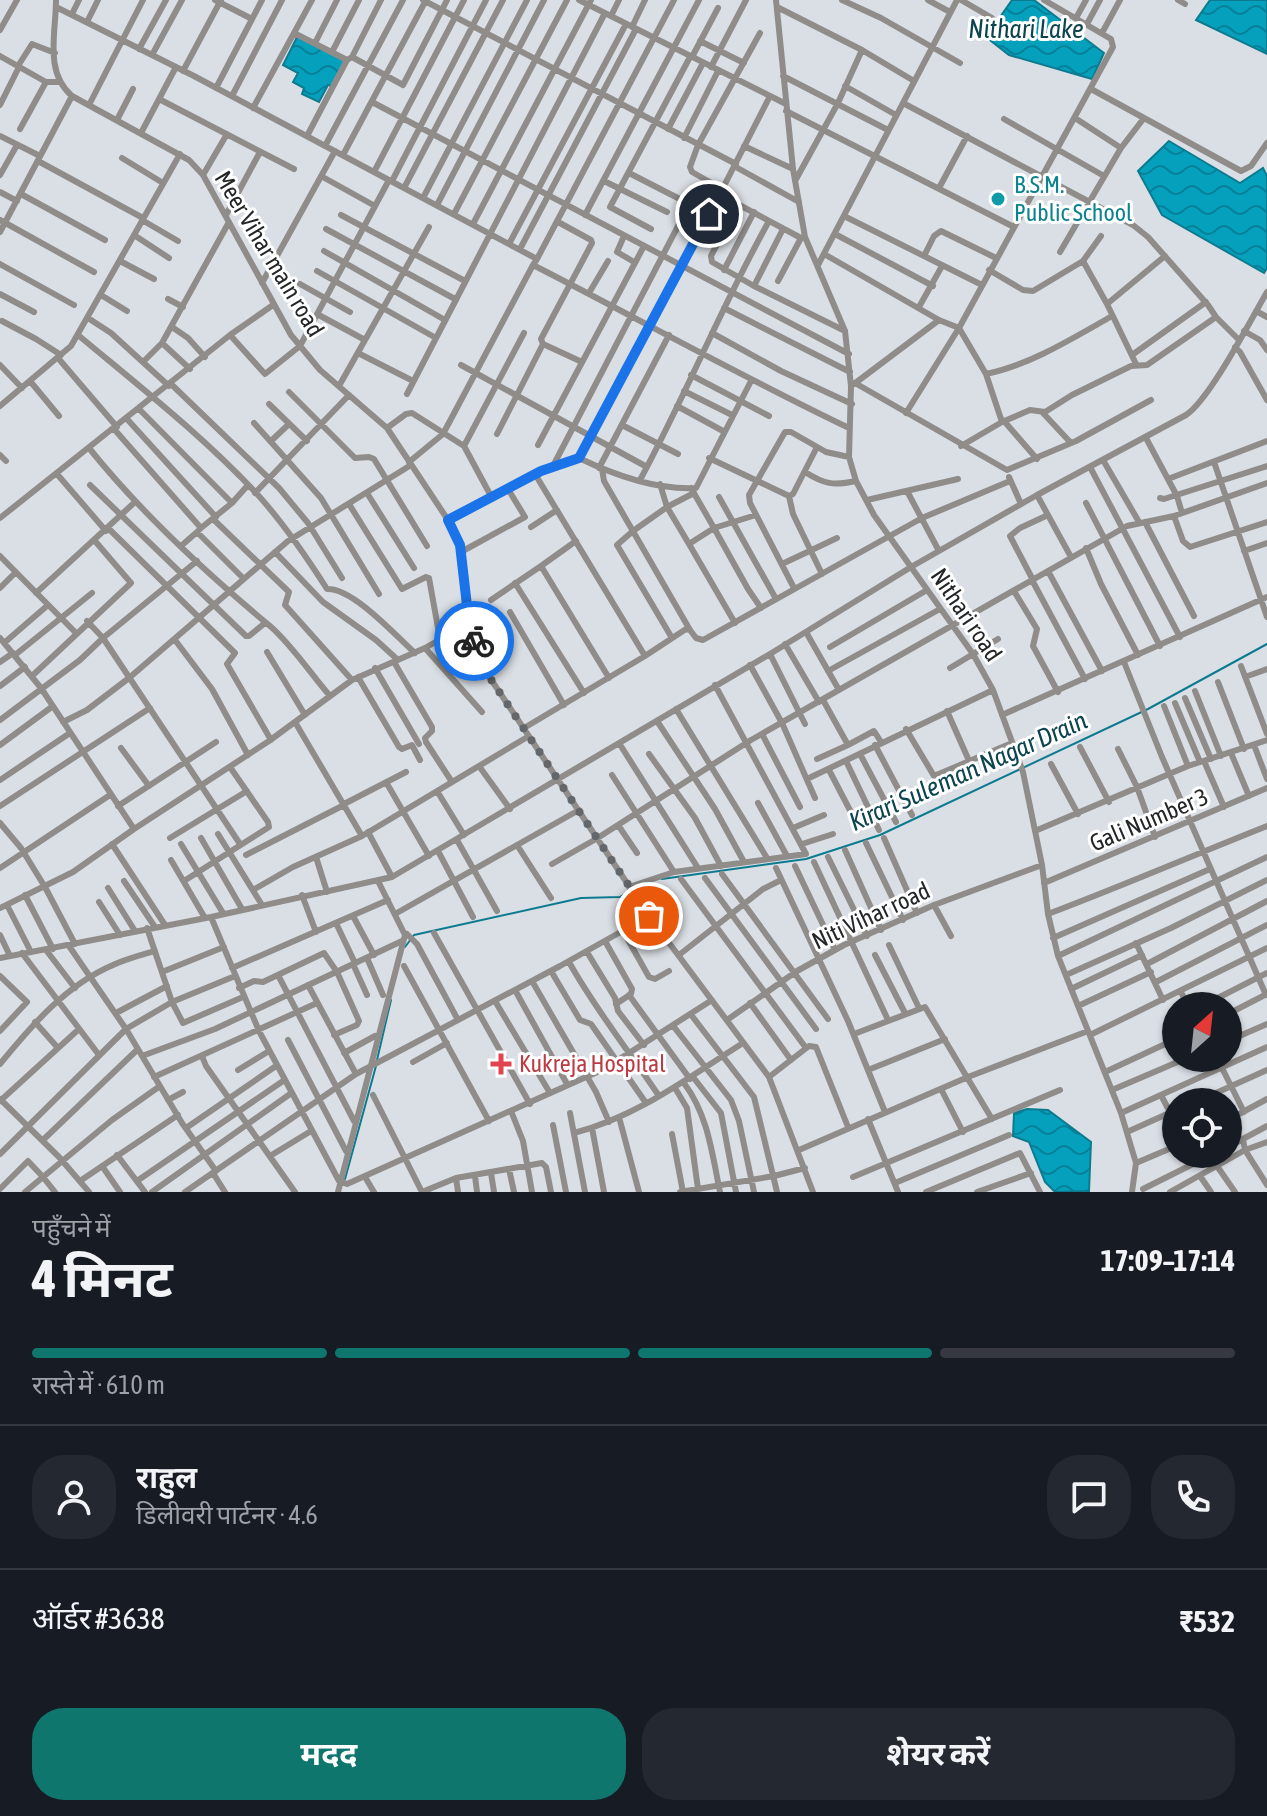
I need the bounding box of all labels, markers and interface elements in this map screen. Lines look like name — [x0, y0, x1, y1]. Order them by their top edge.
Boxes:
water label: Nithari Lake — [968, 14, 1084, 44]
street label: Meer Vihar main road — [209, 166, 330, 341]
place label: B.S.M. Public School — [1014, 171, 1133, 226]
pin — [675, 180, 743, 248]
marker: B.S.M. Public School — [989, 190, 1007, 208]
icon: home — [687, 192, 731, 236]
street label: Nithari road — [926, 563, 1007, 666]
courier — [434, 601, 514, 681]
icon: bike — [452, 619, 496, 663]
water label: Kirari Suleman Nagar Drain — [845, 705, 1092, 837]
street label: Gali Number 3 — [1086, 782, 1212, 857]
street label: Niti Vihar road — [808, 877, 934, 955]
pin — [615, 882, 683, 950]
icon: bag — [627, 894, 671, 938]
north arrow — [1162, 992, 1242, 1072]
map controls — [1162, 992, 1242, 1168]
place label: Kukreja Hospital — [519, 1050, 666, 1077]
marker: Kukreja Hospital — [490, 1053, 512, 1075]
button: locate — [1162, 1088, 1242, 1168]
text: पहुँचने में — [32, 1213, 111, 1243]
text: 17:09–17:14 — [1100, 1243, 1235, 1277]
text: 4 मिनट — [32, 1248, 173, 1308]
text: रास्ते में · 610 m — [32, 1370, 165, 1400]
button: person — [32, 1455, 116, 1539]
button: chat — [1047, 1455, 1131, 1539]
button: phone — [1151, 1455, 1235, 1539]
text: राहुल — [136, 1460, 197, 1494]
text: डिलीवरी पार्टनर · 4.6 — [136, 1500, 318, 1530]
text: ऑर्डर #3638 — [32, 1601, 165, 1635]
text: ₹532 — [1180, 1604, 1235, 1638]
button: मदद — [32, 1708, 626, 1800]
button: शेयर करें — [642, 1708, 1235, 1800]

